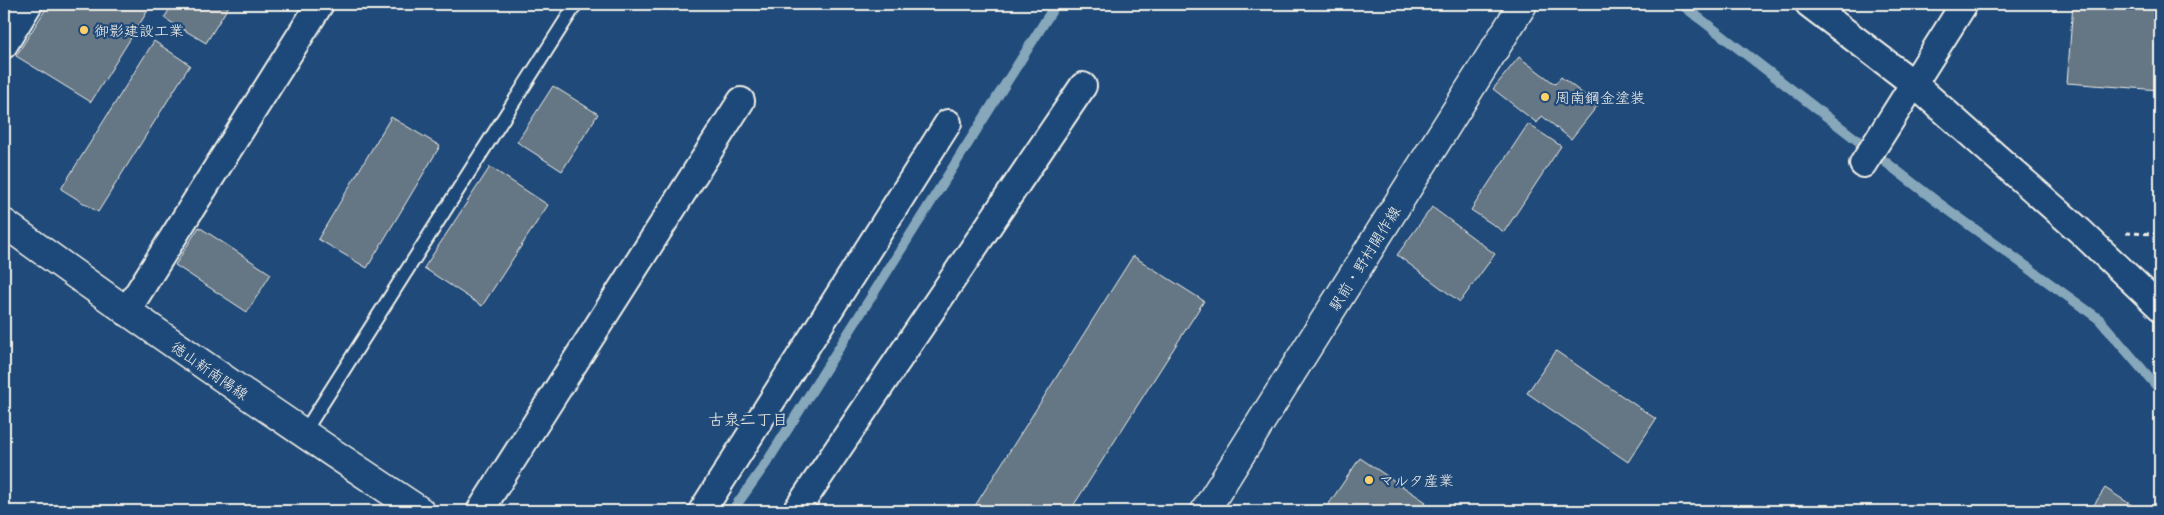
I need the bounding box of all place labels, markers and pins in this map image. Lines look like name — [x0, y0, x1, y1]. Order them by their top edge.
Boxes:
place label: 御影建設工業 — [94, 20, 184, 40]
marker: 御影建設工業 — [78, 24, 90, 36]
place label: 周南鋼金塗装 — [1555, 87, 1645, 107]
marker: 周南鋼金塗装 — [1539, 91, 1551, 103]
place label: マルタ産業 — [1379, 470, 1454, 490]
marker: マルタ産業 — [1363, 474, 1375, 486]

